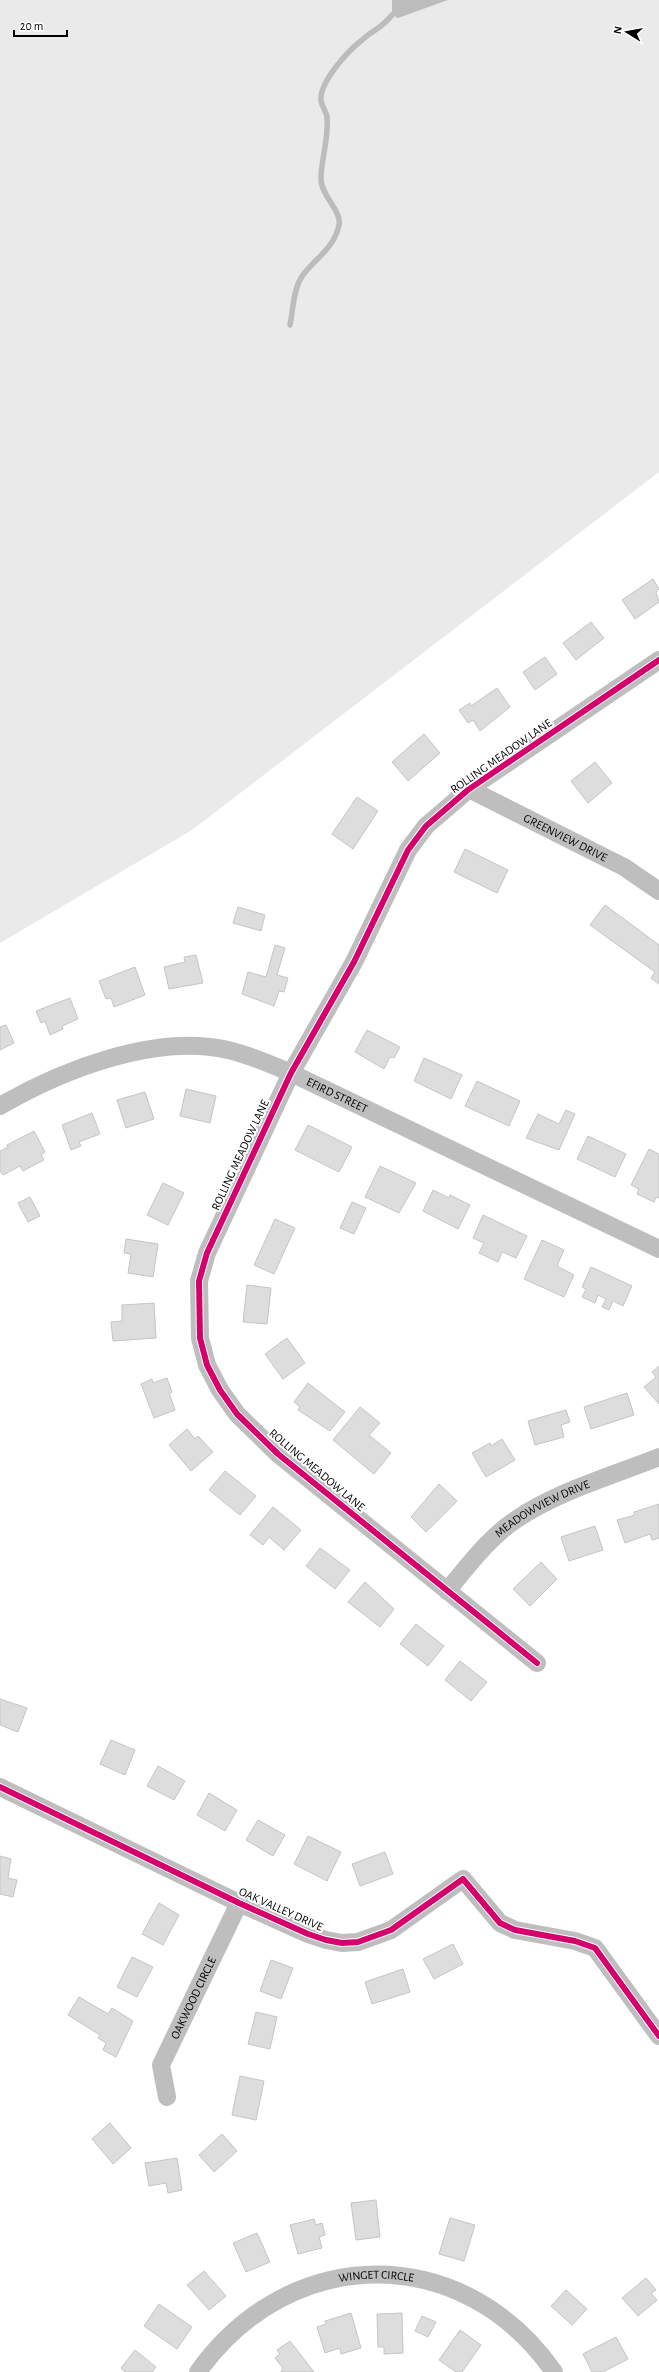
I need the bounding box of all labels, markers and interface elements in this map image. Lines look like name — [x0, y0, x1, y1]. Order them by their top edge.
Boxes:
scale bar — [14, 12, 67, 38]
north arrow — [607, 12, 647, 52]
text: 20 m — [20, 20, 43, 32]
text: N — [612, 25, 624, 35]
street label: ROLLING MEADOW LANE — [448, 716, 554, 795]
street label: GREENVIEW DRIVE — [522, 812, 609, 864]
street label: EFIRD STREET — [305, 1075, 370, 1115]
street label: ROLLING MEADOW LANE — [209, 1098, 271, 1212]
street label: ROLLING MEADOW LANE — [267, 1427, 367, 1513]
street label: MEADOWVIEW DRIVE — [492, 1478, 591, 1540]
street label: OAK VALLEY DRIVE — [237, 1885, 325, 1933]
street label: OAKWOOD CIRCLE — [168, 1955, 218, 2041]
street label: WINGET CIRCLE — [338, 2268, 415, 2284]

